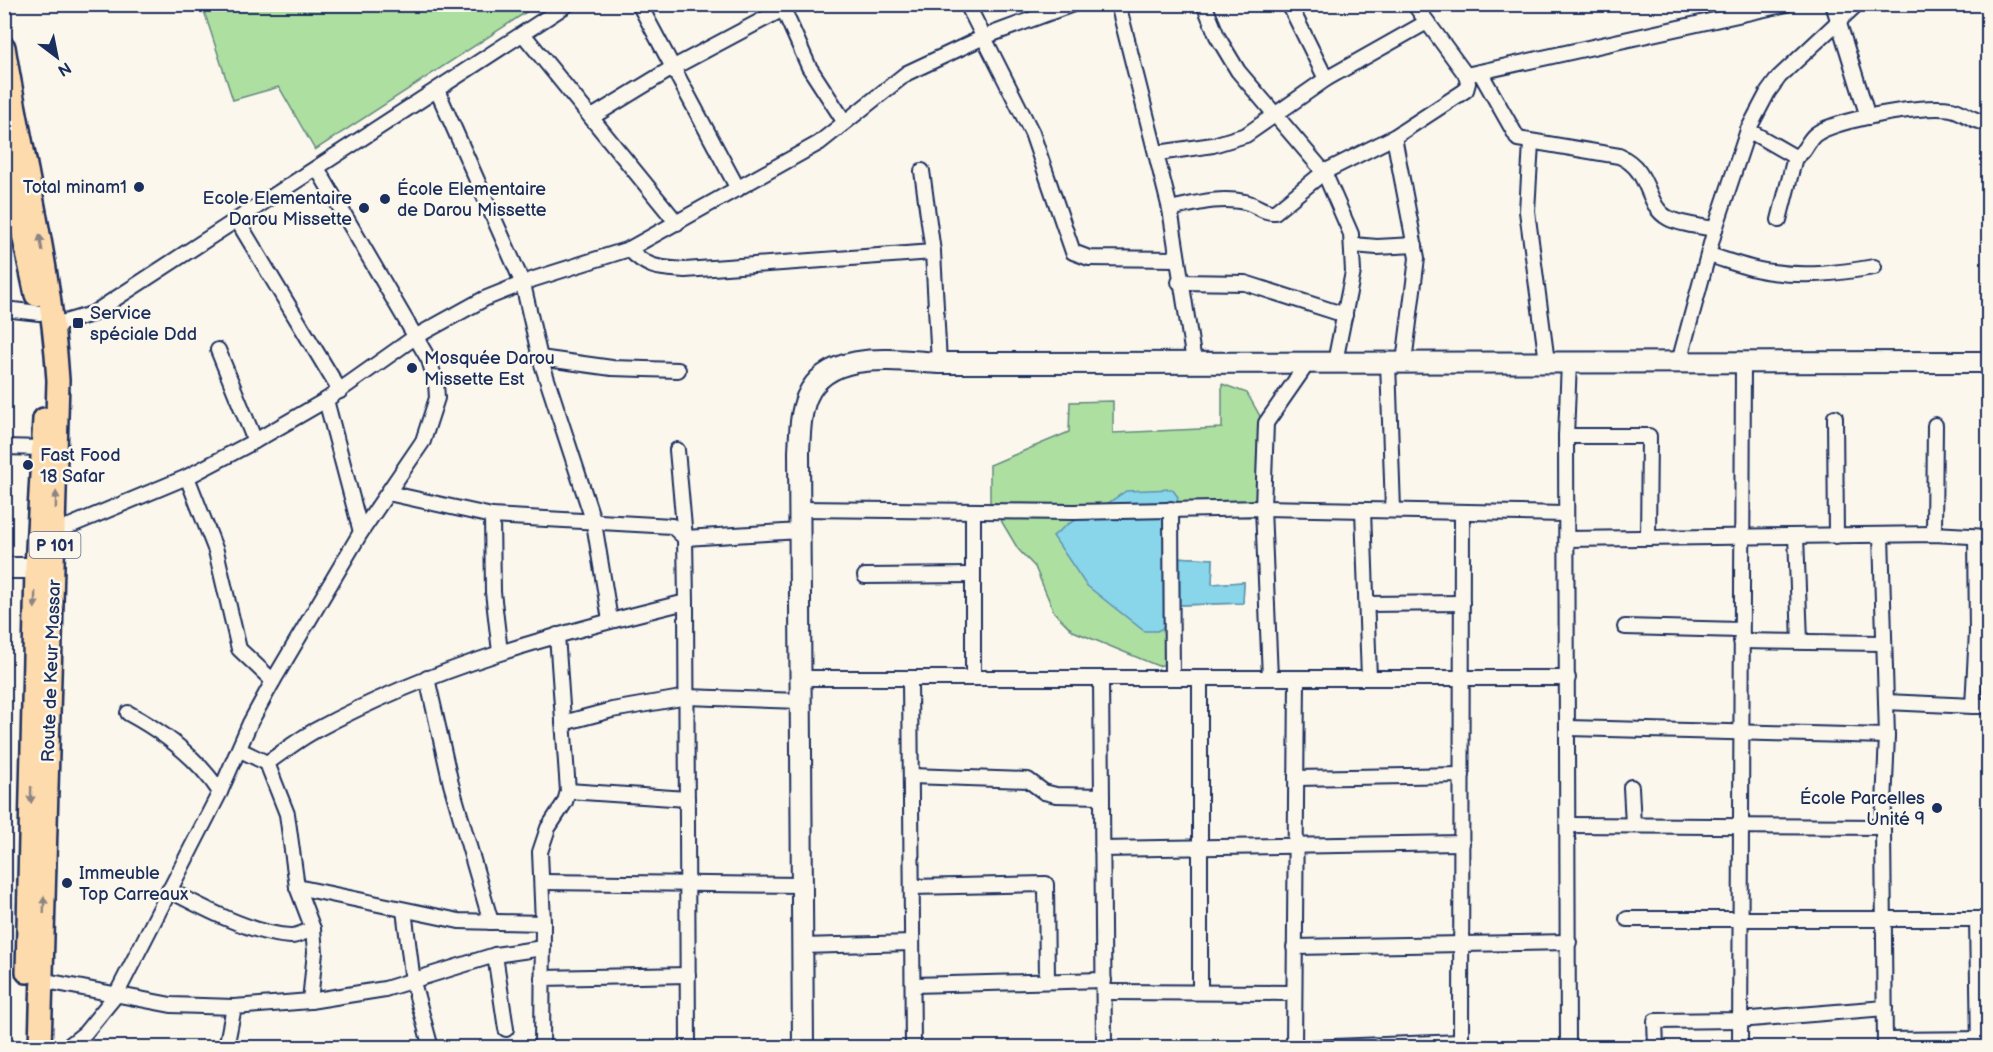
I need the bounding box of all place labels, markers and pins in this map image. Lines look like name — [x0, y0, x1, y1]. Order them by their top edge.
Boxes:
place label: Total minam1 — [23, 177, 127, 198]
place label: École Elementaire de Darou Missette — [397, 177, 547, 221]
marker: Total minam1 — [132, 180, 146, 194]
place label: Ecole Elementaire Darou Missette — [203, 188, 352, 230]
marker: École Elementaire de Darou Missette — [378, 192, 392, 206]
marker: Ecole Elementaire Darou Missette — [357, 201, 371, 215]
place label: Service spéciale Ddd — [90, 303, 197, 345]
marker: Service spéciale Ddd — [71, 316, 85, 330]
place label: Mosquée Darou Missette Est — [424, 348, 555, 390]
marker: Mosquée Darou Missette Est — [405, 361, 419, 375]
place label: Fast Food 18 Safar — [40, 445, 121, 487]
marker: Fast Food 18 Safar — [21, 458, 35, 472]
place label: École Parcelles Unité 9 — [1800, 786, 1925, 830]
marker: École Parcelles Unité 9 — [1930, 801, 1944, 815]
place label: Immeuble Top Carreaux — [79, 863, 189, 905]
marker: Immeuble Top Carreaux — [60, 876, 74, 890]

